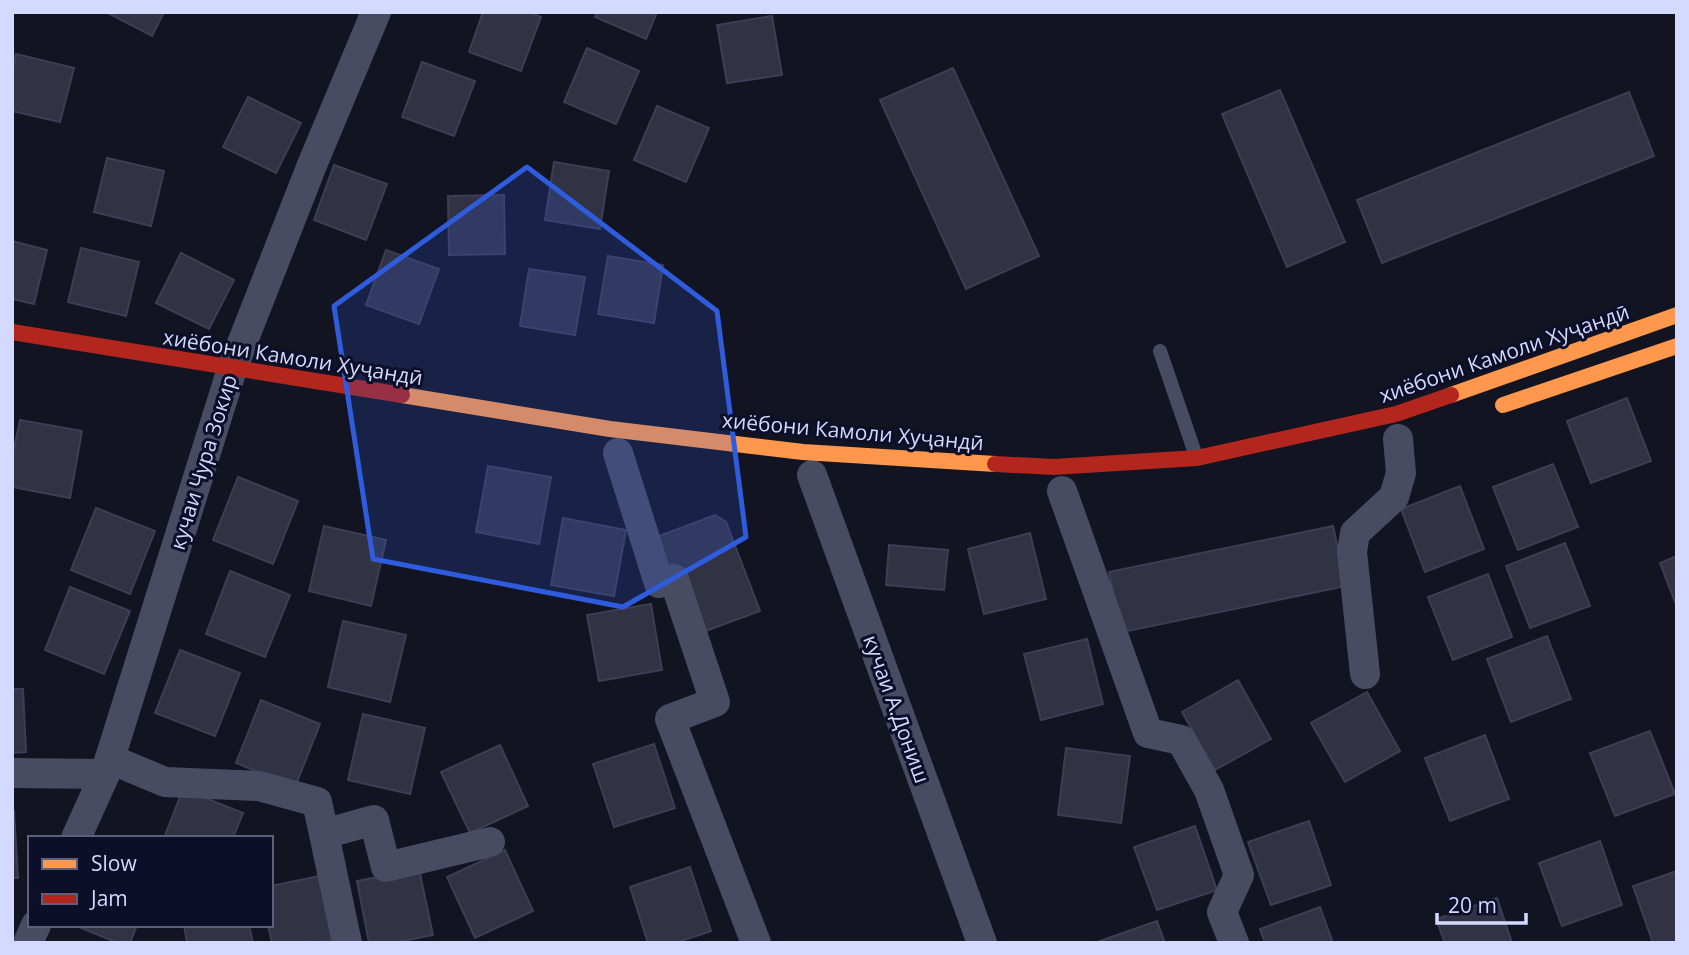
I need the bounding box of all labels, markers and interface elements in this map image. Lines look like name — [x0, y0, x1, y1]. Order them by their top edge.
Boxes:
street label: хиёбони Камоли Хуҷандӣ — [1375, 297, 1633, 409]
street label: хиёбони Камоли Хуҷандӣ — [161, 323, 425, 391]
street label: кучаи Чура Зокир — [163, 371, 243, 553]
street label: хиёбони Камоли Хуҷандӣ — [721, 406, 985, 456]
street label: кучаи А.Дониш — [857, 631, 937, 787]
legend — [28, 836, 273, 927]
text: Slow — [91, 849, 137, 877]
scale bar — [1437, 881, 1526, 925]
text: Jam — [89, 884, 128, 912]
text: 20 m — [1448, 891, 1497, 919]

